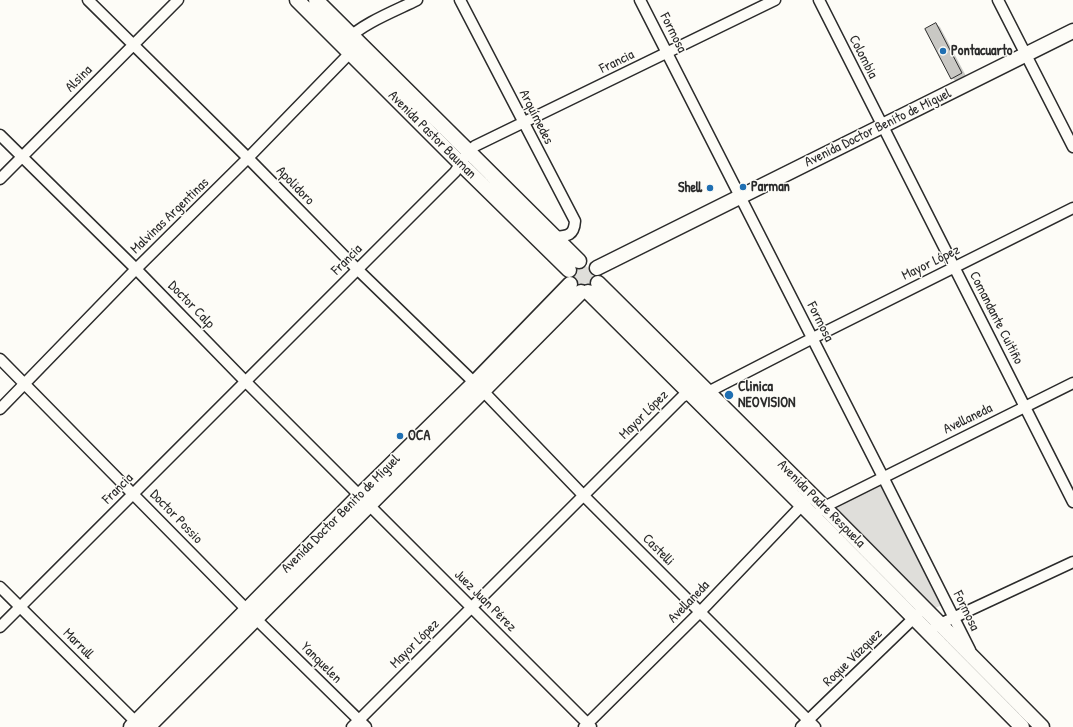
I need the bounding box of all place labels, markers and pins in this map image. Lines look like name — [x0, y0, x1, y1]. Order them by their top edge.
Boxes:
place label: Pontacuarto — [951, 43, 1012, 59]
marker: Pontacuarto — [938, 46, 948, 56]
place label: Parman — [751, 179, 790, 195]
place label: Shell — [678, 180, 702, 196]
marker: Parman — [738, 182, 748, 192]
marker: Shell — [705, 183, 715, 193]
place label: Clinica NEOVISION — [738, 379, 796, 412]
marker: Clinica NEOVISION — [723, 389, 735, 401]
place label: OCA — [408, 428, 430, 444]
marker: OCA — [395, 431, 405, 441]

